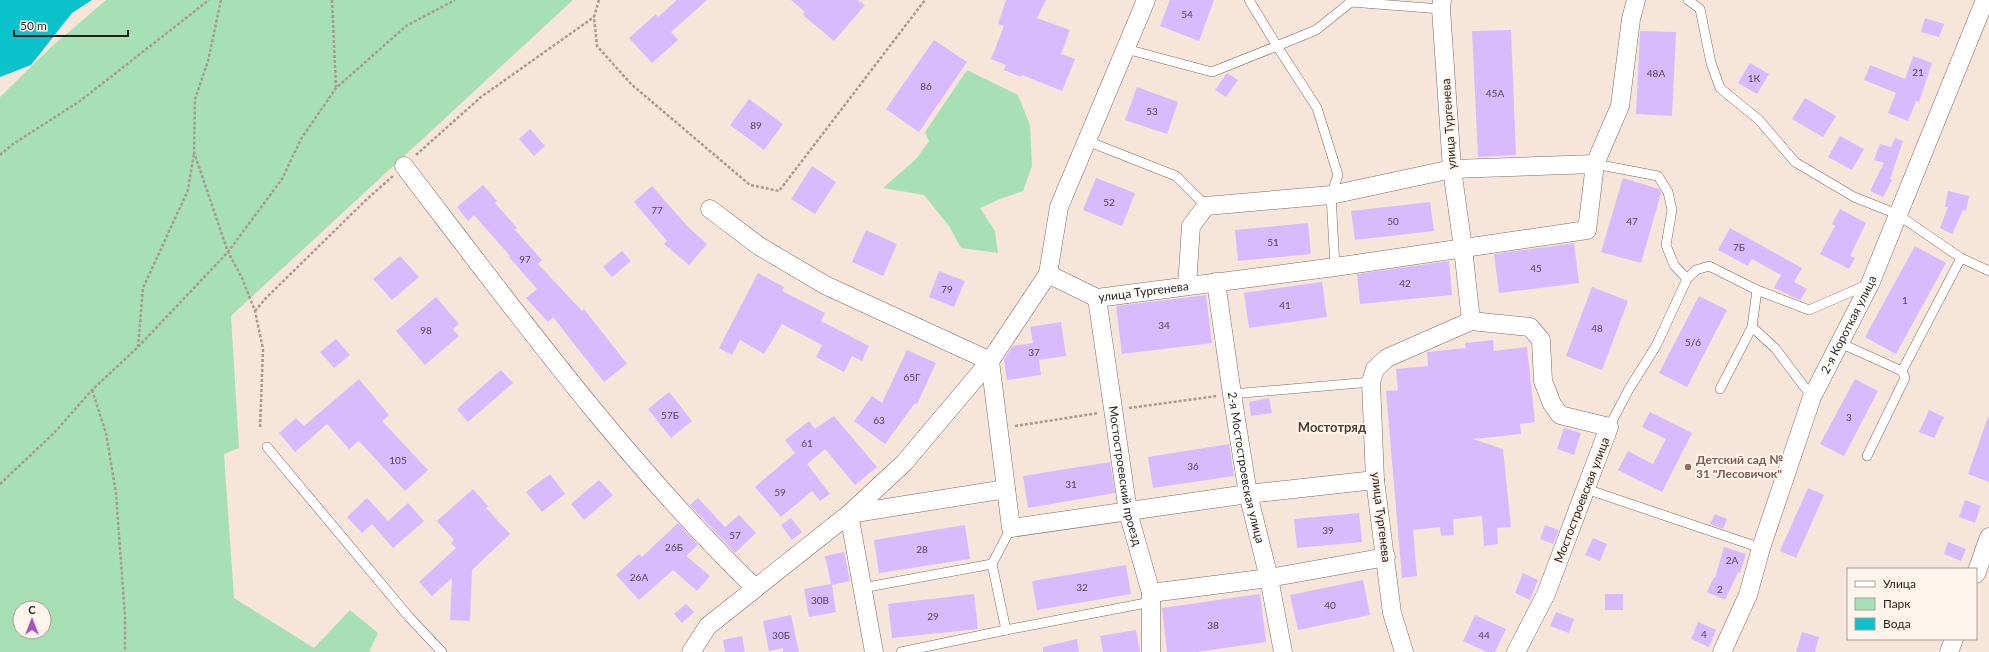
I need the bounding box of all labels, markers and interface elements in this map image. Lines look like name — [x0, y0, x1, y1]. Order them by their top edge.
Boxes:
house number: 54 — [1181, 8, 1193, 20]
scale bar — [14, 12, 128, 38]
text: 50 m — [20, 18, 47, 33]
house number: 21 — [1912, 66, 1924, 78]
house number: 48А — [1647, 67, 1665, 79]
house number: 1К — [1748, 72, 1761, 84]
street label: улица Тургенева — [1438, 78, 1459, 170]
house number: 86 — [920, 80, 932, 92]
house number: 45А — [1486, 87, 1504, 99]
house number: 53 — [1146, 105, 1158, 117]
house number: 89 — [750, 119, 762, 131]
house number: 52 — [1103, 196, 1115, 208]
house number: 77 — [651, 204, 663, 216]
house number: 50 — [1387, 215, 1399, 227]
house number: 47 — [1626, 215, 1638, 227]
house number: 51 — [1267, 236, 1279, 248]
house number: 7Б — [1733, 241, 1745, 253]
house number: 97 — [519, 253, 531, 265]
house number: 45 — [1530, 262, 1542, 274]
street label: 2-я Короткая улица — [1817, 273, 1880, 376]
house number: 42 — [1399, 277, 1411, 289]
street label: улица Тургенева — [1097, 278, 1190, 305]
house number: 79 — [941, 283, 953, 295]
house number: 1 — [1902, 294, 1908, 306]
house number: 41 — [1279, 299, 1291, 311]
house number: 34 — [1158, 319, 1170, 331]
house number: 48 — [1591, 322, 1603, 334]
house number: 98 — [420, 324, 432, 336]
house number: 5/6 — [1685, 336, 1701, 348]
house number: 37 — [1028, 346, 1040, 358]
house number: 65Г — [904, 371, 921, 383]
street label: 2-я Мостостроевская улица — [1225, 391, 1268, 545]
street label: Мостостроевский проезд — [1106, 405, 1145, 548]
house number: 57Б — [661, 409, 679, 421]
house number: 3 — [1846, 411, 1852, 423]
house number: 63 — [873, 414, 885, 426]
district label: Мостотряд — [1298, 419, 1367, 435]
street label: Мостостроевская улица — [1551, 435, 1612, 565]
house number: 61 — [801, 437, 813, 449]
place label: Детский сад № 31 "Лесовичок" — [1696, 452, 1783, 481]
house number: 105 — [389, 454, 407, 466]
house number: 36 — [1187, 460, 1199, 472]
marker: Детский сад № 31 "Лесовичок" — [1683, 462, 1693, 472]
street label: улица Тургенева — [1369, 471, 1394, 563]
house number: 31 — [1065, 478, 1077, 490]
house number: 59 — [774, 486, 786, 498]
house number: 39 — [1322, 524, 1334, 536]
house number: 57 — [729, 529, 741, 541]
house number: 26Б — [665, 541, 683, 553]
house number: 28 — [916, 543, 928, 555]
house number: 2А — [1726, 554, 1739, 566]
legend — [1847, 568, 1977, 640]
house number: 26А — [630, 571, 648, 583]
text: Улица — [1883, 576, 1916, 591]
house number: 32 — [1076, 581, 1088, 593]
house number: 2 — [1717, 583, 1723, 595]
house number: 30В — [811, 594, 829, 606]
text: Парк — [1883, 596, 1911, 611]
house number: 40 — [1324, 599, 1336, 611]
north arrow — [12, 600, 52, 640]
text: С — [28, 603, 36, 616]
house number: 29 — [927, 610, 939, 622]
text: Вода — [1883, 616, 1911, 631]
house number: 38 — [1207, 619, 1219, 631]
house number: 4 — [1701, 628, 1707, 640]
house number: 30Б — [772, 629, 790, 641]
house number: 44 — [1478, 629, 1490, 641]

